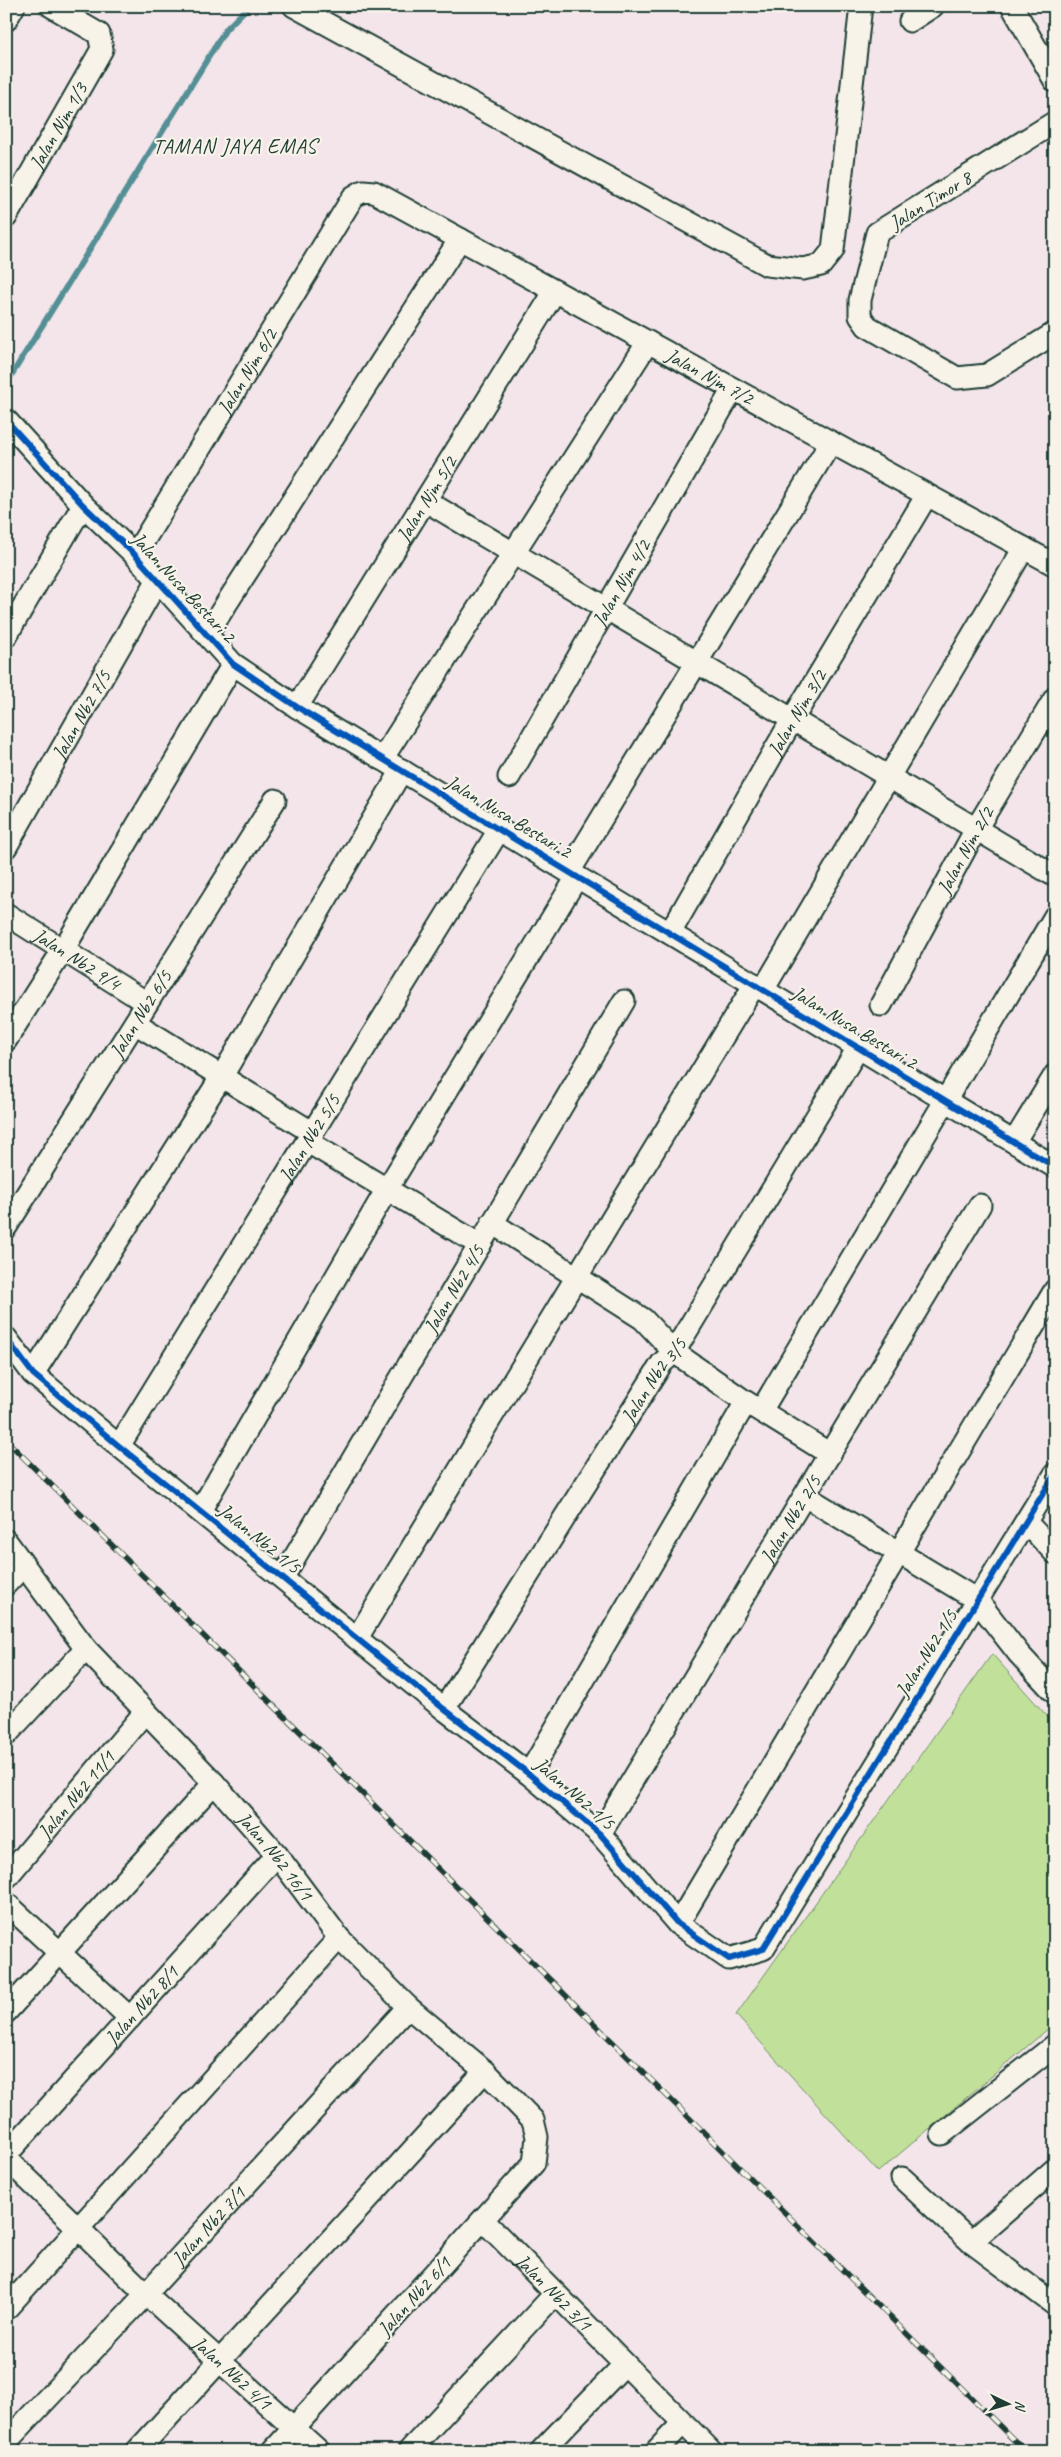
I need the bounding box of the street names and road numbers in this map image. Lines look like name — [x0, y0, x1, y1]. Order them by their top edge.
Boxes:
street label: Jalan Njm 1/3 — [23, 76, 94, 175]
street label: Jalan Timor 8 — [884, 164, 978, 236]
street label: Jalan Njm 6/2 — [211, 322, 284, 420]
street label: Jalan Njm 7/2 — [661, 342, 760, 411]
street label: Jalan Njm 5/2 — [390, 450, 464, 547]
street label: Jalan Nusa Bestari 2 — [125, 526, 243, 649]
street label: Jalan Njm 4/2 — [586, 534, 657, 632]
street label: Jalan Njm 3/2 — [761, 664, 833, 762]
street label: Jalan Nb2 7/5 — [46, 665, 117, 765]
street label: Jalan Nusa Bestari 2 — [441, 769, 578, 865]
street label: Jalan Njm 2/2 — [931, 801, 1001, 899]
street label: Jalan Nb2 9/4 — [28, 922, 127, 997]
street label: Jalan Nb2 6/5 — [103, 965, 178, 1063]
street label: Jalan Nusa Bestari 2 — [787, 980, 924, 1076]
street label: Jalan Nb2 5/5 — [272, 1089, 346, 1187]
street label: Jalan Nb2 4/5 — [418, 1239, 490, 1339]
street label: Jalan Nb2 3/5 — [615, 1333, 693, 1428]
street label: Jalan Nb2 2/5 — [754, 1470, 827, 1569]
street label: Jalan Nb2 1/5 — [213, 1497, 307, 1580]
street label: Jalan Nb2 1/5 — [889, 1604, 964, 1702]
street label: Jalan Nb2 11/1 — [32, 1745, 121, 1845]
street label: Jalan Nb2 1/5 — [529, 1751, 621, 1836]
street label: Jalan Nb2 16/1 — [231, 1806, 319, 1906]
street label: Jalan Nb2 8/1 — [99, 1960, 185, 2051]
street label: Jalan Nb2 7/1 — [165, 2181, 252, 2272]
street label: Jalan Nb2 3/1 — [509, 2248, 598, 2337]
street label: Jalan Nb2 6/1 — [372, 2251, 457, 2342]
street label: Jalan Nb2 4/1 — [187, 2330, 278, 2416]

